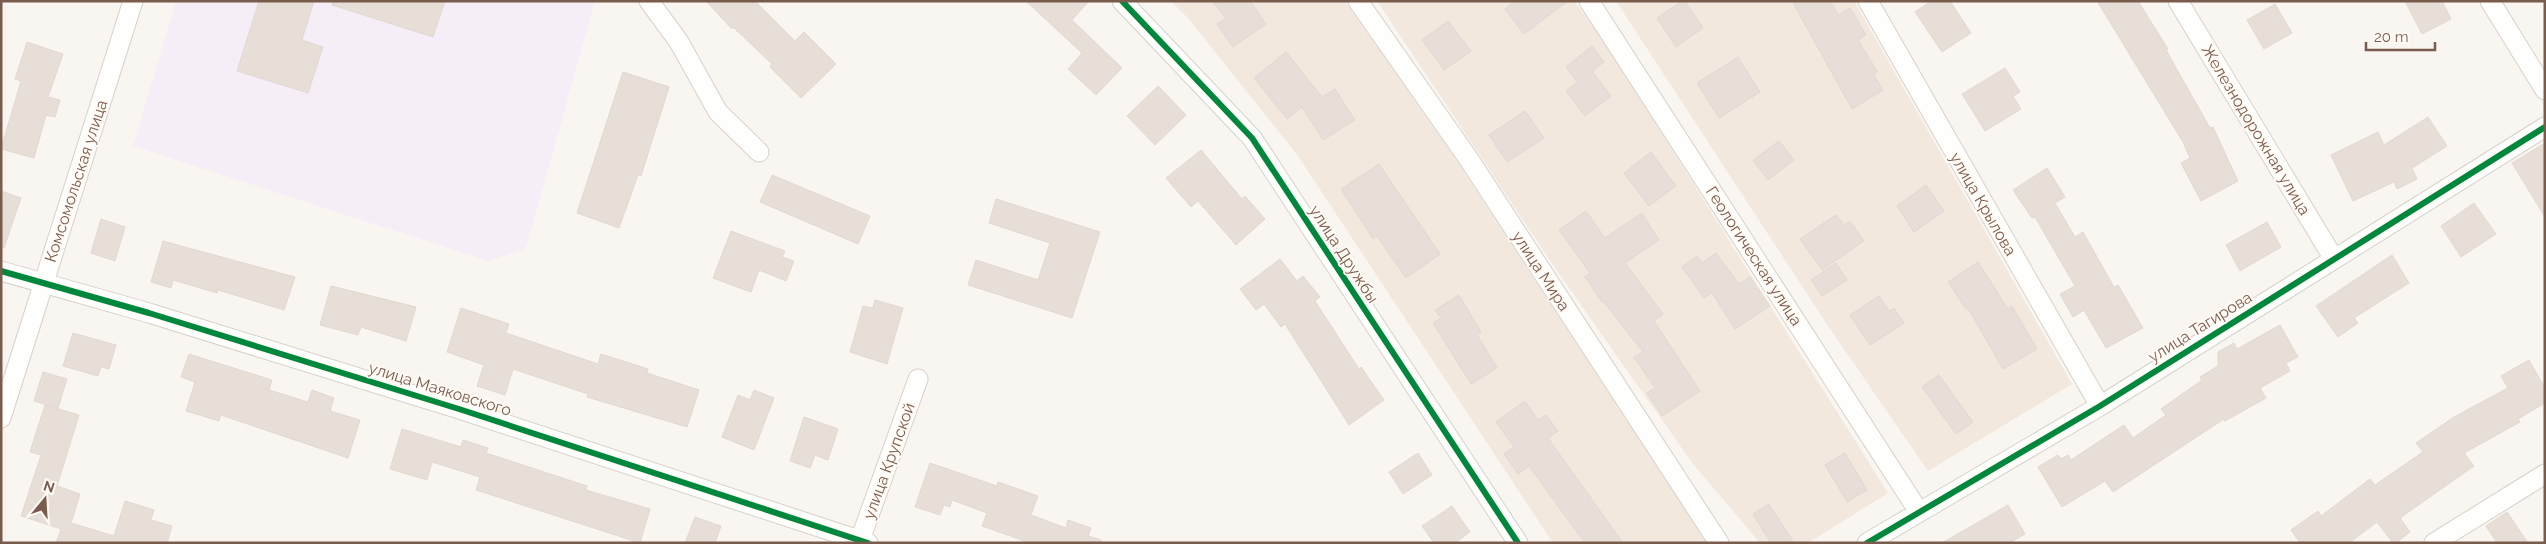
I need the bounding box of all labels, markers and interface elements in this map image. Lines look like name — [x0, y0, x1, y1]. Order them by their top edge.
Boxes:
scale bar — [2366, 20, 2435, 52]
text: 20 m — [2374, 28, 2409, 46]
street label: Железнодорожная улица — [2198, 41, 2314, 219]
street label: Комсомольская улица — [41, 98, 111, 264]
street label: улица Крылова — [1946, 149, 2020, 259]
street label: Геологическая улица — [1702, 183, 1806, 329]
street label: улица Дружбы — [1305, 202, 1383, 306]
street label: улица Мира — [1508, 227, 1574, 315]
street label: улица Тагирова — [2145, 288, 2255, 366]
street label: улица Маяковского — [366, 358, 514, 420]
street label: улица Крупской — [859, 400, 919, 522]
north arrow — [20, 474, 70, 524]
text: N — [41, 477, 57, 496]

